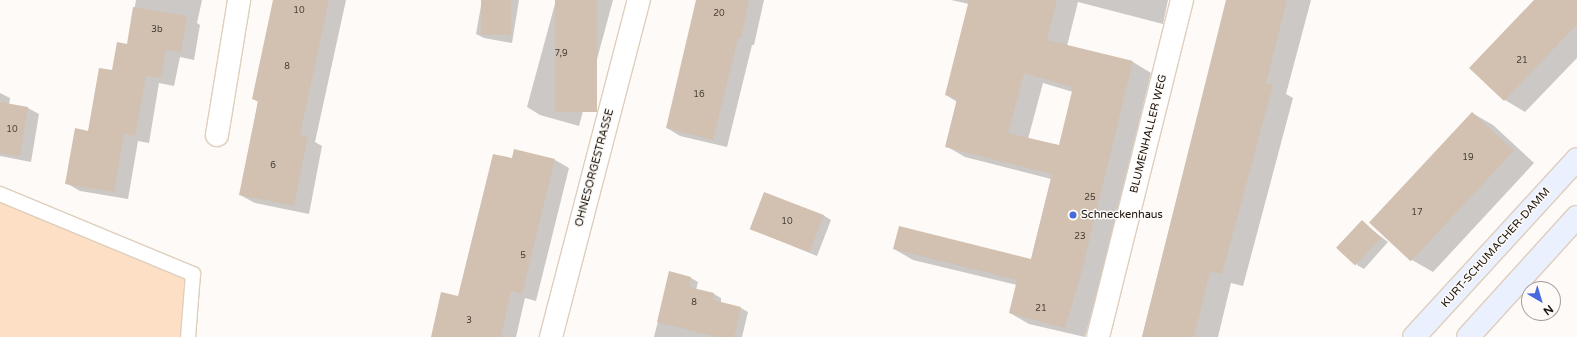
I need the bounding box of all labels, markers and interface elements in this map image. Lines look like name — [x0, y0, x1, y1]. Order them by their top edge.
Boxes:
house number: 10 — [293, 6, 305, 16]
house number: 20 — [713, 9, 725, 19]
house number: 3b — [151, 25, 163, 35]
house number: 7,9 — [554, 49, 568, 59]
house number: 21 — [1516, 56, 1528, 66]
house number: 8 — [284, 62, 290, 72]
street label: BLUMENHALLER WEG — [1128, 73, 1170, 195]
house number: 16 — [693, 90, 705, 100]
street label: OHNESORGESTRASSE — [573, 108, 617, 228]
house number: 10 — [6, 125, 18, 135]
house number: 19 — [1462, 153, 1474, 163]
house number: 6 — [270, 161, 276, 171]
street label: KURT-SCHUMACHER-DAMM — [1439, 185, 1553, 311]
house number: 25 — [1084, 193, 1096, 203]
place label: Schneckenhaus — [1081, 208, 1163, 222]
house number: 17 — [1411, 208, 1423, 218]
marker: Schneckenhaus — [1068, 210, 1078, 220]
house number: 10 — [781, 217, 793, 227]
house number: 23 — [1074, 232, 1086, 242]
house number: 5 — [520, 251, 526, 261]
north arrow — [1521, 281, 1561, 321]
house number: 8 — [691, 298, 697, 308]
text: N — [1541, 302, 1556, 318]
house number: 21 — [1035, 304, 1047, 314]
house number: 3 — [466, 316, 472, 326]

